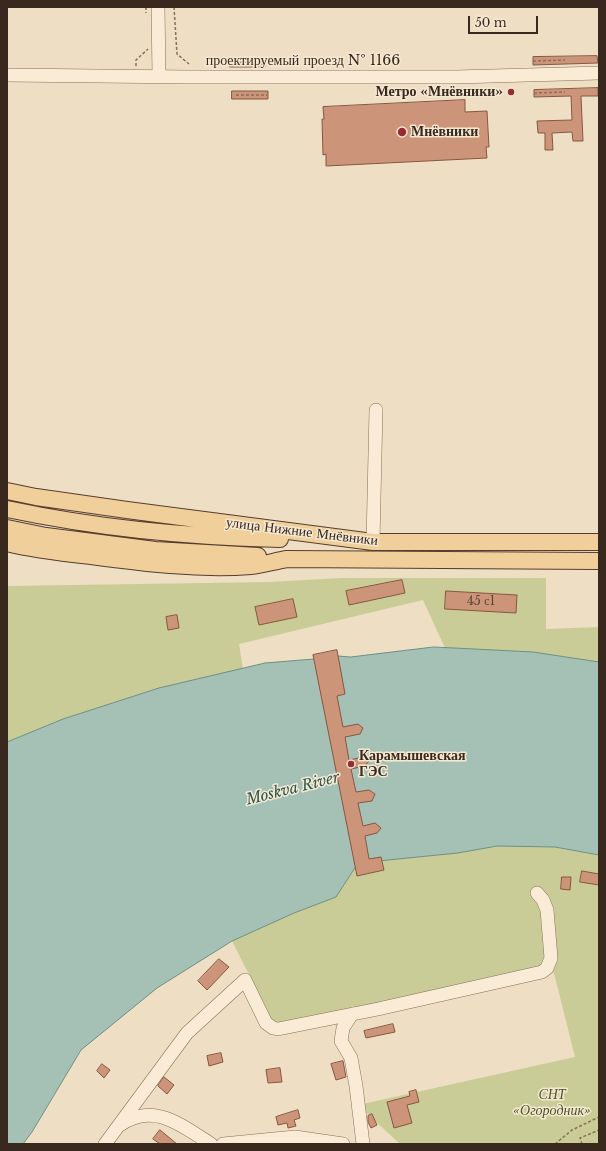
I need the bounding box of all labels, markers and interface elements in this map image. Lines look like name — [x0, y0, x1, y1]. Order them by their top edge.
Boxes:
scale bar — [470, 8, 540, 34]
text: 50 m — [475, 15, 507, 30]
street label: проектируемый проезд № 1166 — [206, 53, 400, 69]
place label: Метро «Мнёвники» — [375, 84, 503, 100]
marker: Метро «Мнёвники» — [506, 87, 516, 97]
place label: Мнёвники — [411, 124, 478, 140]
marker: Мнёвники — [396, 126, 408, 138]
street label: улица Нижние Мнёвники — [225, 514, 379, 550]
house number: 45 с1 — [467, 595, 495, 609]
place label: Карамышевская ГЭС — [359, 748, 466, 780]
marker: Карамышевская ГЭС — [346, 759, 356, 769]
water label: Moskva River — [244, 769, 342, 809]
park label: СНТ «Огородник» — [513, 1087, 591, 1120]

